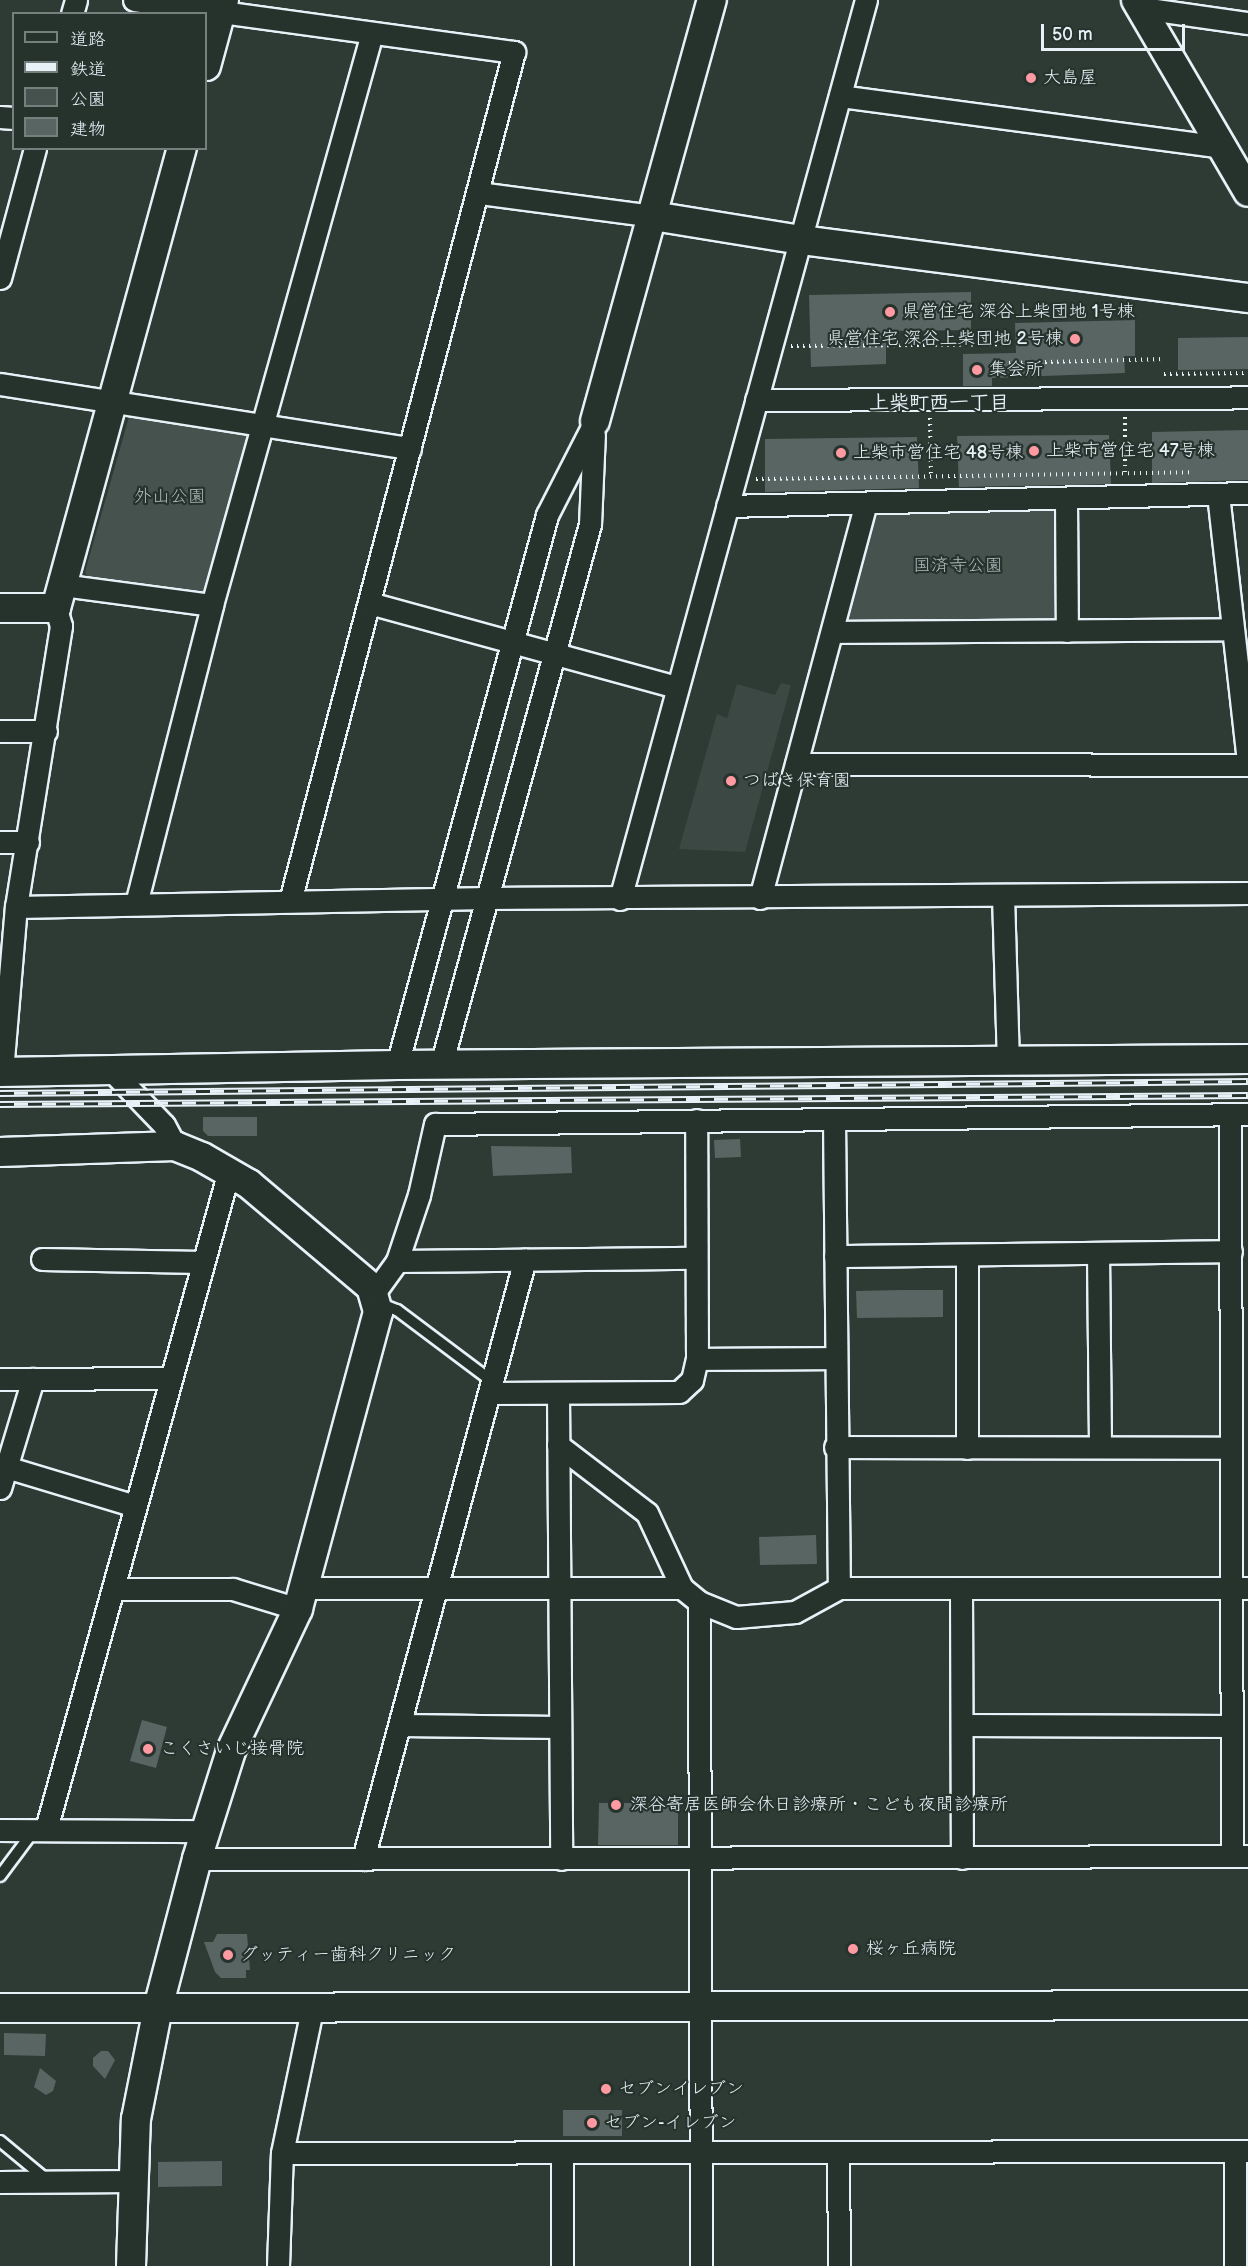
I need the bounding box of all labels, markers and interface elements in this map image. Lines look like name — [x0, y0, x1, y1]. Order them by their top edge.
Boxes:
legend — [12, 12, 207, 150]
scale bar — [1044, 12, 1188, 50]
text: 50 m — [1052, 24, 1093, 45]
text: 道路 — [70, 29, 106, 50]
text: 鉄道 — [70, 59, 106, 80]
place label: 大島屋 — [1043, 67, 1097, 89]
marker: 大島屋 — [1024, 71, 1038, 85]
text: 公園 — [70, 89, 106, 110]
text: 建物 — [70, 119, 106, 140]
place label: 県営住宅 深谷上柴団地 1号棟 — [902, 301, 1135, 323]
marker: 県営住宅 深谷上柴団地 1号棟 — [883, 305, 897, 319]
place label: 県営住宅 深谷上柴団地 2号棟 — [827, 328, 1063, 350]
marker: 県営住宅 深谷上柴団地 2号棟 — [1068, 332, 1082, 346]
place label: 集会所 — [989, 359, 1043, 381]
marker: 集会所 — [970, 363, 984, 377]
district label: 上柴町西一丁目 — [869, 391, 1009, 415]
place label: 上柴市営住宅 47号棟 — [1046, 440, 1215, 462]
place label: 上柴市営住宅 48号棟 — [853, 442, 1023, 464]
marker: 上柴市営住宅 47号棟 — [1027, 444, 1041, 458]
marker: 上柴市営住宅 48号棟 — [834, 446, 848, 460]
park label: 外山公園 — [134, 486, 206, 508]
park label: 国済寺公園 — [913, 555, 1003, 577]
place label: つばき保育園 — [743, 770, 851, 792]
marker: つばき保育園 — [724, 774, 738, 788]
place label: こくさいじ接骨院 — [160, 1738, 304, 1760]
marker: こくさいじ接骨院 — [141, 1742, 155, 1756]
place label: 深谷寄居医師会休日診療所・こども夜間診療所 — [630, 1794, 1008, 1816]
marker: 深谷寄居医師会休日診療所・こども夜間診療所 — [607, 1796, 625, 1814]
place label: 桜ヶ丘病院 — [866, 1938, 956, 1960]
marker: 桜ヶ丘病院 — [844, 1940, 862, 1958]
place label: グッティー歯科クリニック — [240, 1944, 456, 1966]
marker: グッティー歯科クリニック — [221, 1948, 235, 1962]
place label: セブンイレブン — [618, 2078, 744, 2100]
marker: セブンイレブン — [599, 2082, 613, 2096]
place label: セブン-イレブン — [604, 2112, 737, 2134]
marker: セブン-イレブン — [585, 2116, 599, 2130]

